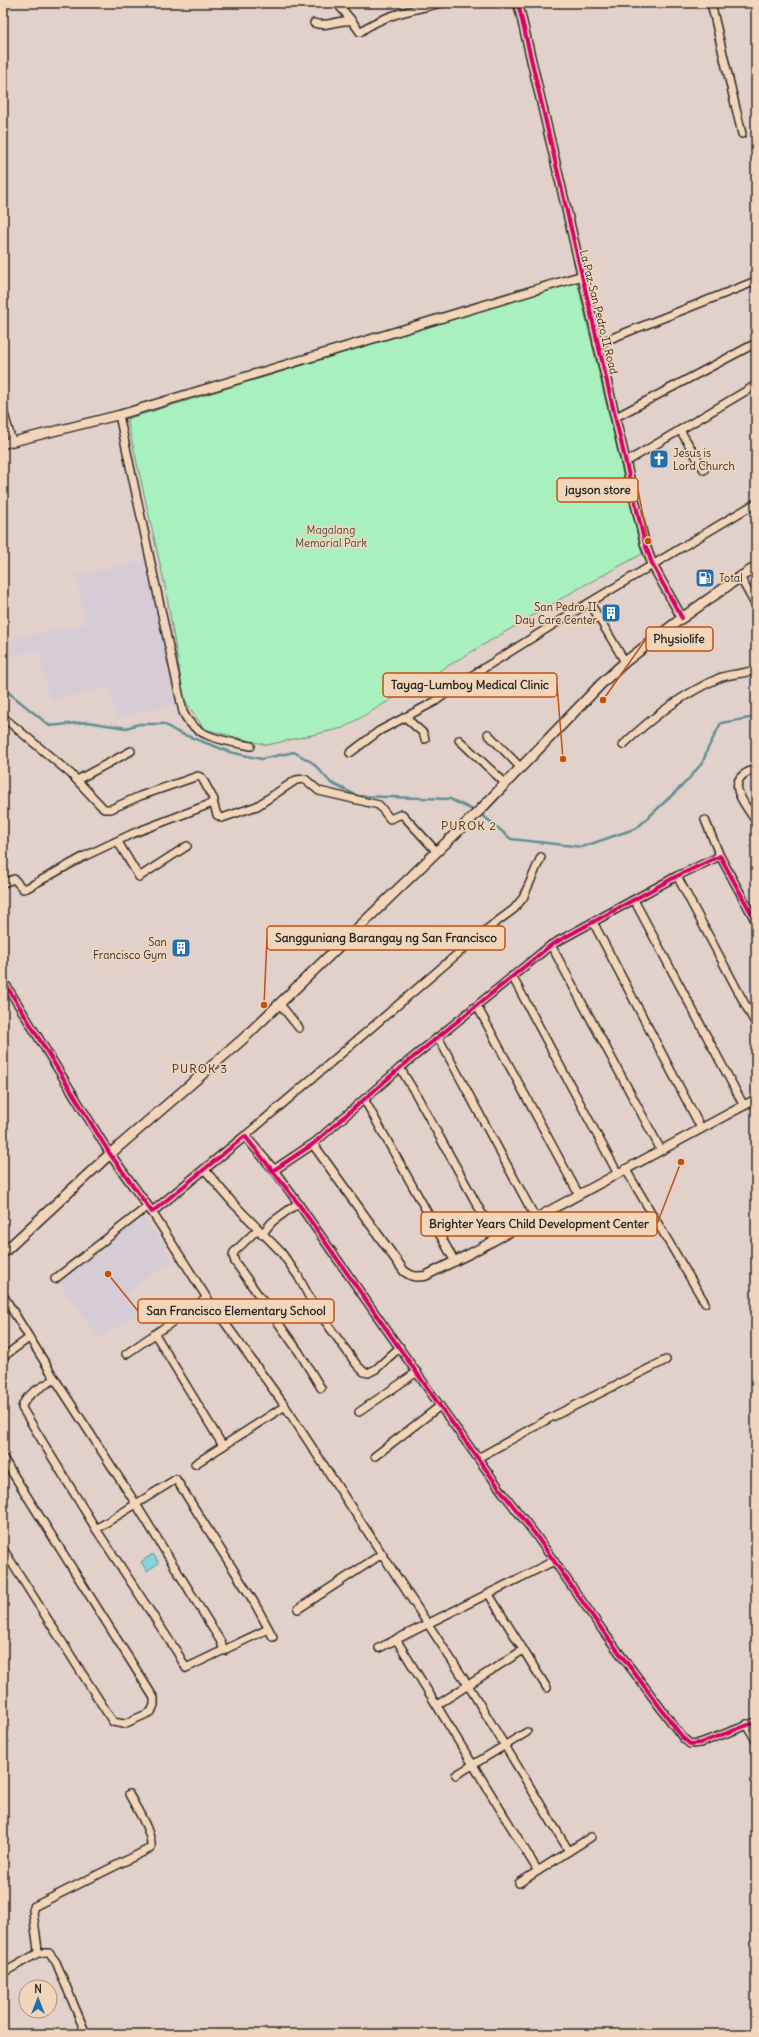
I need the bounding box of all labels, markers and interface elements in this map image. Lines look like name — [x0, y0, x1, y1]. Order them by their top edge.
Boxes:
street label: La Paz-San Pedro II Road — [577, 248, 621, 376]
place label: Jesus is Lord Church — [673, 446, 735, 473]
church icon: Jesus is Lord Church — [648, 448, 670, 470]
callout: jayson store — [557, 478, 638, 502]
text: jayson store — [564, 482, 631, 498]
park label: Magalang Memorial Park — [295, 523, 367, 550]
fuel station icon: Total — [694, 567, 716, 589]
place label: Total — [719, 571, 743, 585]
place label: San Pedro II Day Care Center — [515, 600, 598, 627]
building icon: San Pedro II Day Care Center — [600, 602, 622, 624]
callout: Physiolife — [646, 627, 713, 651]
text: Physiolife — [653, 631, 705, 647]
callout: Tayag-Lumboy Medical Clinic — [383, 673, 557, 697]
text: Tayag-Lumboy Medical Clinic — [391, 677, 549, 693]
district label: PUROK 2 — [441, 818, 497, 833]
callout: Sangguniang Barangay ng San Francisco — [267, 926, 505, 950]
text: Sangguniang Barangay ng San Francisco — [275, 930, 497, 946]
place label: San Francisco Gym — [93, 935, 167, 962]
building icon: San Francisco Gym — [170, 937, 192, 959]
district label: PUROK 3 — [172, 1061, 228, 1076]
callout: Brighter Years Child Development Center — [421, 1212, 657, 1236]
text: Brighter Years Child Development Center — [429, 1216, 649, 1232]
callout: San Francisco Elementary School — [138, 1299, 334, 1323]
text: San Francisco Elementary School — [146, 1303, 326, 1319]
north arrow — [18, 1979, 58, 2019]
text: N — [34, 1982, 42, 1996]

